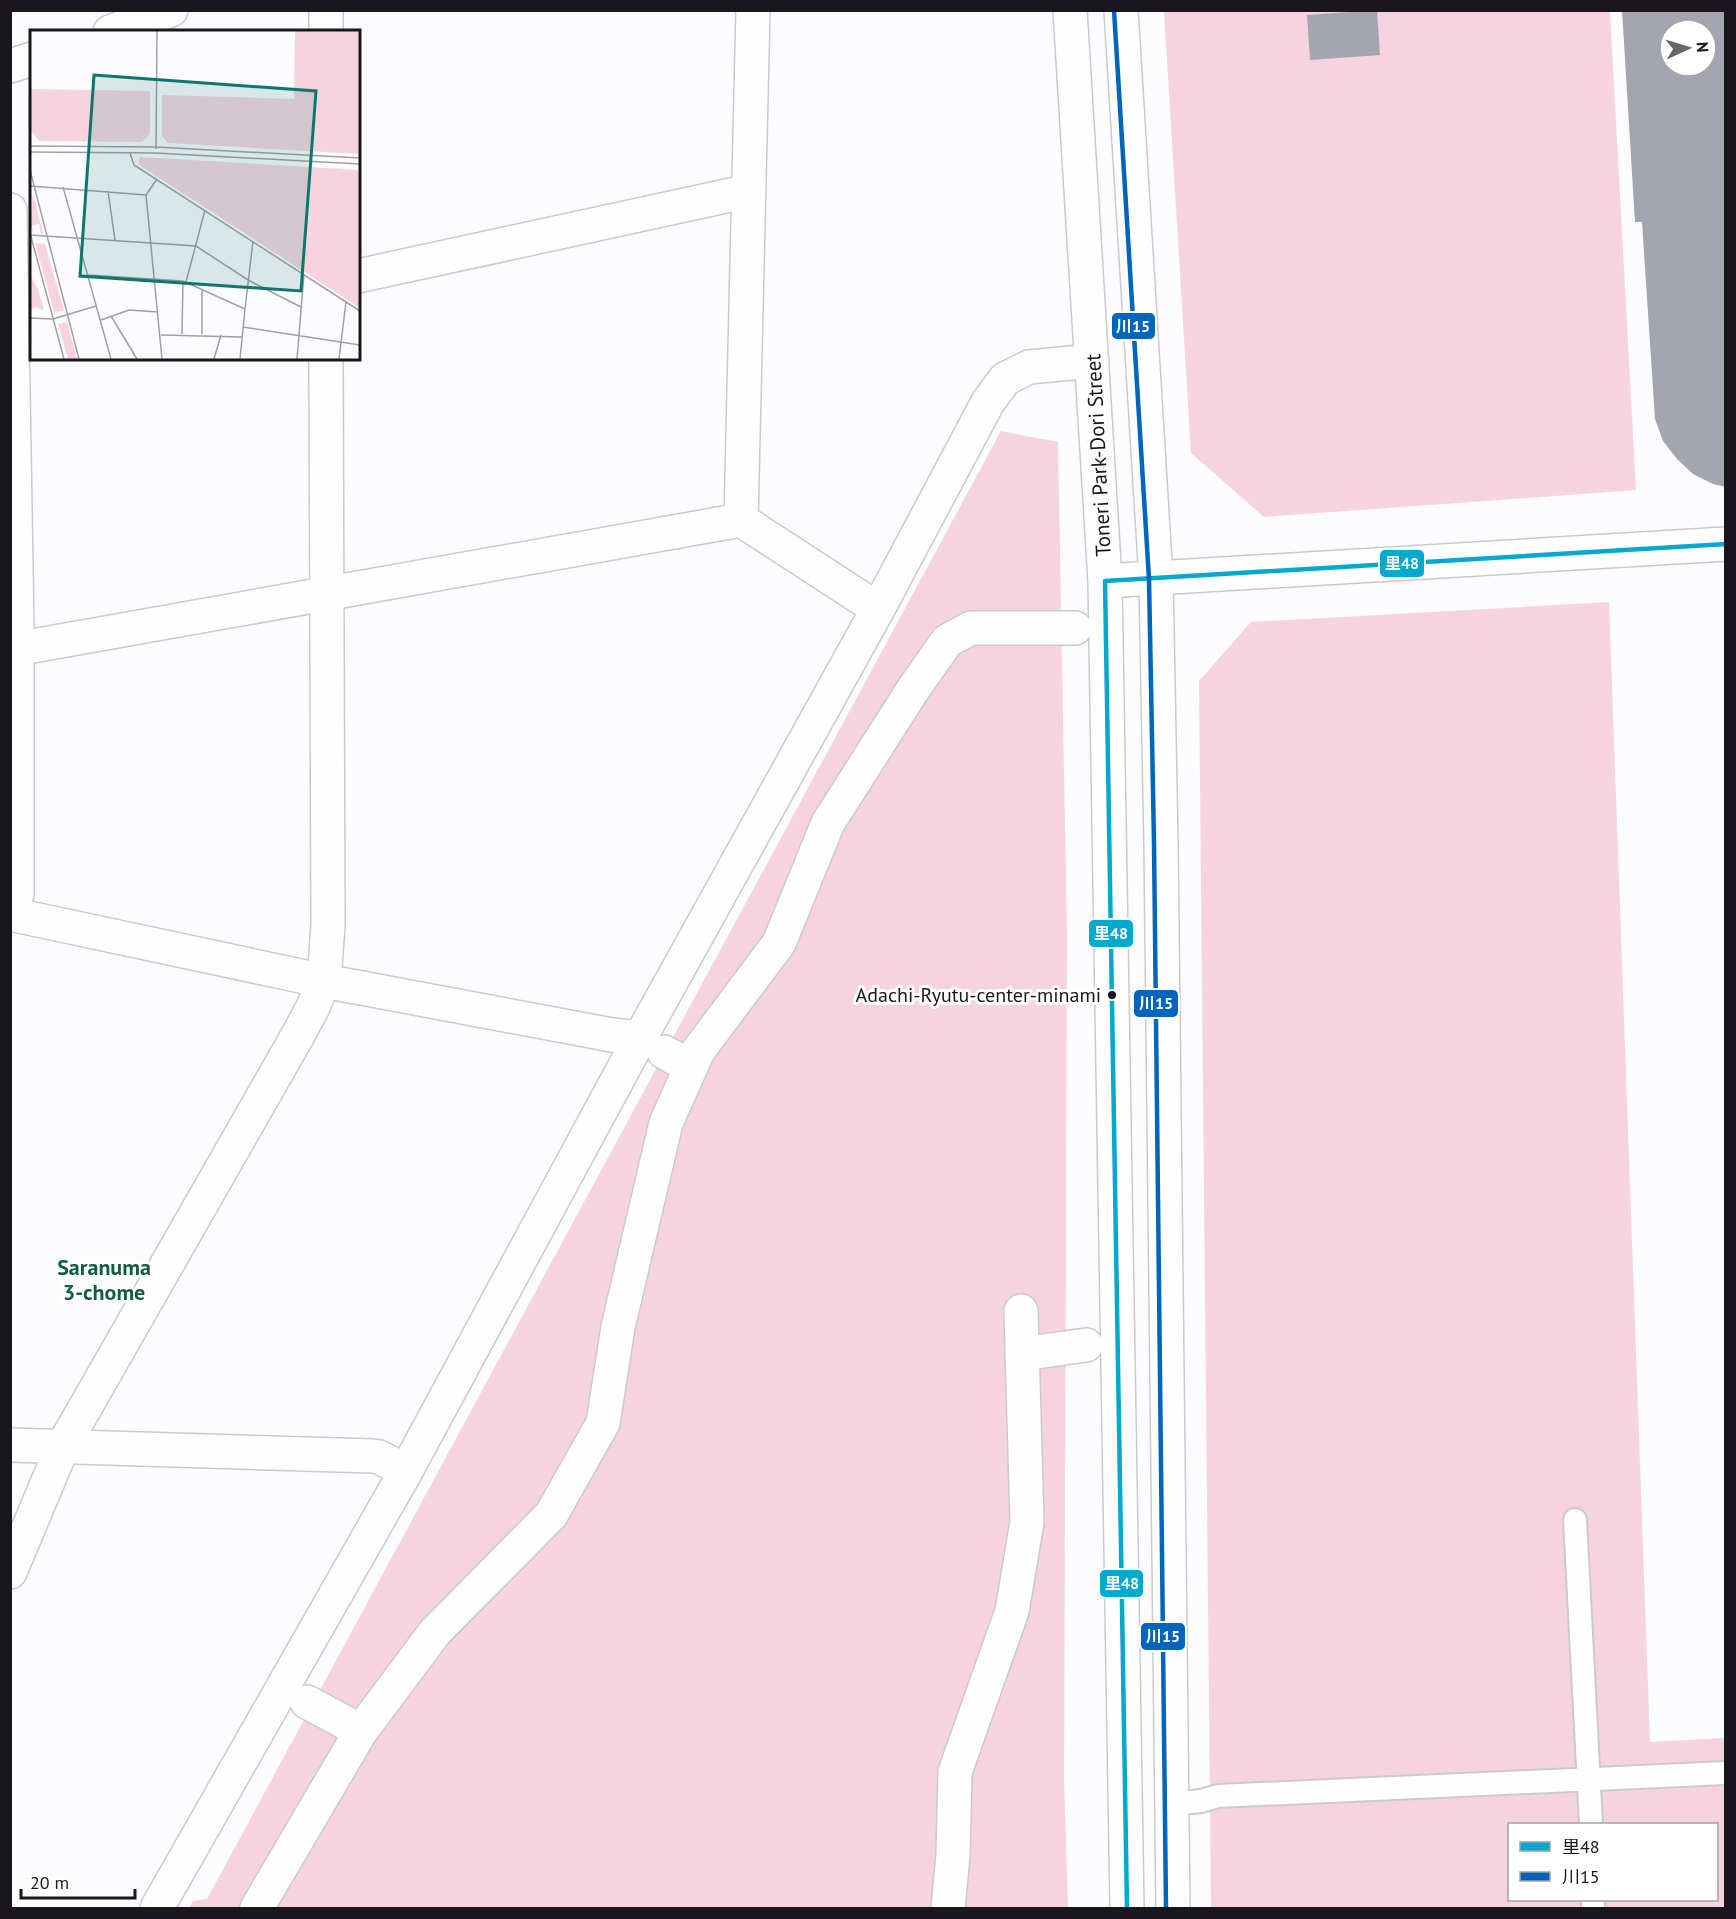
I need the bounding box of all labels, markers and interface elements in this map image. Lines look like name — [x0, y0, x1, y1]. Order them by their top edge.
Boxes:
north arrow — [1658, 18, 1718, 78]
inset map — [30, 30, 360, 360]
text: N — [1693, 41, 1713, 53]
line badge: 川15 — [1111, 312, 1156, 340]
text: 川15 — [1116, 316, 1150, 336]
street label: Toneri Park-Dori Street — [1079, 353, 1117, 557]
line badge: 里48 — [1379, 549, 1425, 578]
text: 里48 — [1385, 553, 1419, 573]
line badge: 里48 — [1088, 919, 1134, 948]
text: 里48 — [1094, 923, 1128, 943]
place label: Adachi-Ryutu-center-minami — [856, 982, 1101, 1008]
marker: Adachi-Ryutu-center-minami — [1106, 989, 1118, 1001]
line badge: 川15 — [1133, 989, 1179, 1018]
text: 川15 — [1139, 993, 1173, 1013]
district label: Saranuma 3-chome — [57, 1253, 151, 1306]
line badge: 里48 — [1099, 1569, 1144, 1598]
text: 里48 — [1105, 1573, 1139, 1593]
line badge: 川15 — [1140, 1622, 1186, 1651]
text: 川15 — [1146, 1626, 1180, 1646]
legend — [1508, 1823, 1718, 1901]
text: 里48 — [1562, 1835, 1600, 1858]
scale bar — [21, 1862, 135, 1900]
text: 川15 — [1562, 1865, 1600, 1888]
text: 20 m — [30, 1871, 69, 1894]

